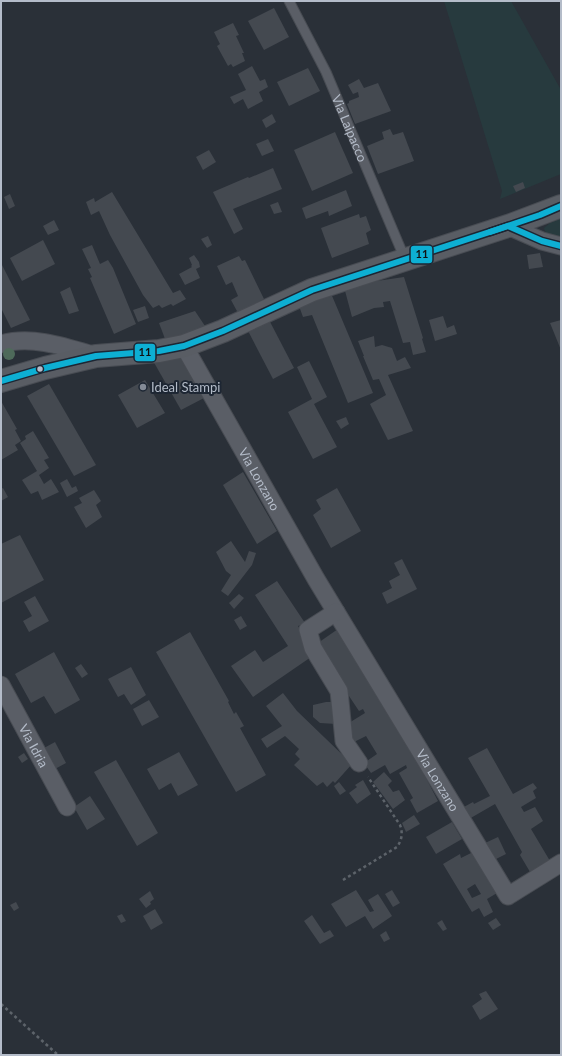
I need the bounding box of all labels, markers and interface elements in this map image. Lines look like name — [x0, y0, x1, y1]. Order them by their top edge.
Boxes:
street label: Via Laipacco — [328, 92, 371, 164]
line badge: 11 — [410, 245, 433, 264]
text: 11 — [416, 247, 428, 260]
line badge: 11 — [134, 343, 156, 362]
text: 11 — [139, 345, 151, 358]
unlabelled marker — [35, 364, 45, 374]
place label: Ideal Stampi — [151, 379, 220, 395]
marker: Ideal Stampi — [138, 382, 148, 392]
street label: Via Lonzano — [235, 445, 284, 513]
street label: Via Idria — [16, 721, 52, 770]
street label: Via Lonzano — [413, 746, 463, 814]

